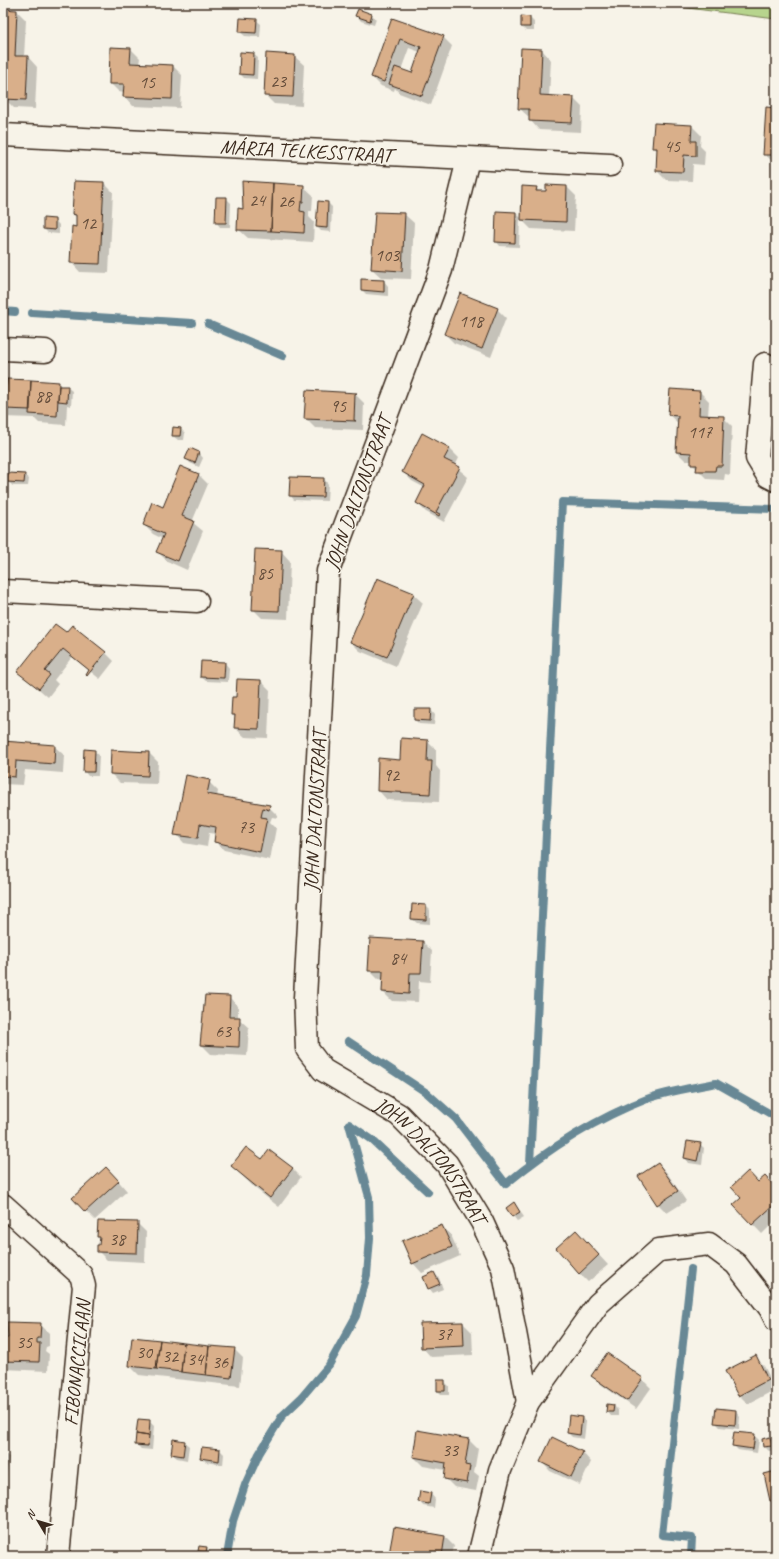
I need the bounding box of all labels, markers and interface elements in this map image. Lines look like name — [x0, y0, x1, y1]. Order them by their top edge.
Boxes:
house number: 23 — [270, 70, 288, 92]
house number: 15 — [139, 71, 156, 93]
street label: MÁRIA TELKESSTRAAT — [219, 134, 397, 168]
house number: 45 — [664, 135, 681, 157]
house number: 24 — [249, 189, 267, 211]
house number: 26 — [278, 190, 295, 212]
house number: 12 — [80, 212, 98, 234]
house number: 103 — [375, 244, 401, 266]
house number: 118 — [459, 310, 485, 332]
house number: 88 — [35, 385, 53, 407]
house number: 95 — [330, 395, 347, 417]
street label: JOHN DALTONSTRAAT — [318, 409, 399, 574]
house number: 117 — [688, 421, 713, 443]
house number: 85 — [257, 562, 274, 584]
street label: JOHN DALTONSTRAAT — [298, 725, 332, 893]
house number: 92 — [383, 764, 401, 786]
house number: 73 — [238, 816, 256, 838]
house number: 84 — [390, 947, 408, 969]
house number: 63 — [215, 1020, 233, 1042]
street label: JOHN DALTONSTRAAT — [370, 1091, 495, 1232]
house number: 38 — [109, 1228, 127, 1250]
street label: FIBONACCILAAN — [58, 1296, 96, 1427]
house number: 37 — [436, 1323, 453, 1345]
house number: 35 — [16, 1331, 33, 1353]
house number: 30 — [136, 1341, 154, 1363]
house number: 32 — [162, 1345, 180, 1367]
house number: 34 — [187, 1348, 205, 1370]
house number: 36 — [212, 1351, 229, 1373]
house number: 33 — [442, 1439, 460, 1461]
north arrow — [18, 1501, 58, 1541]
text: N — [23, 1506, 39, 1522]

